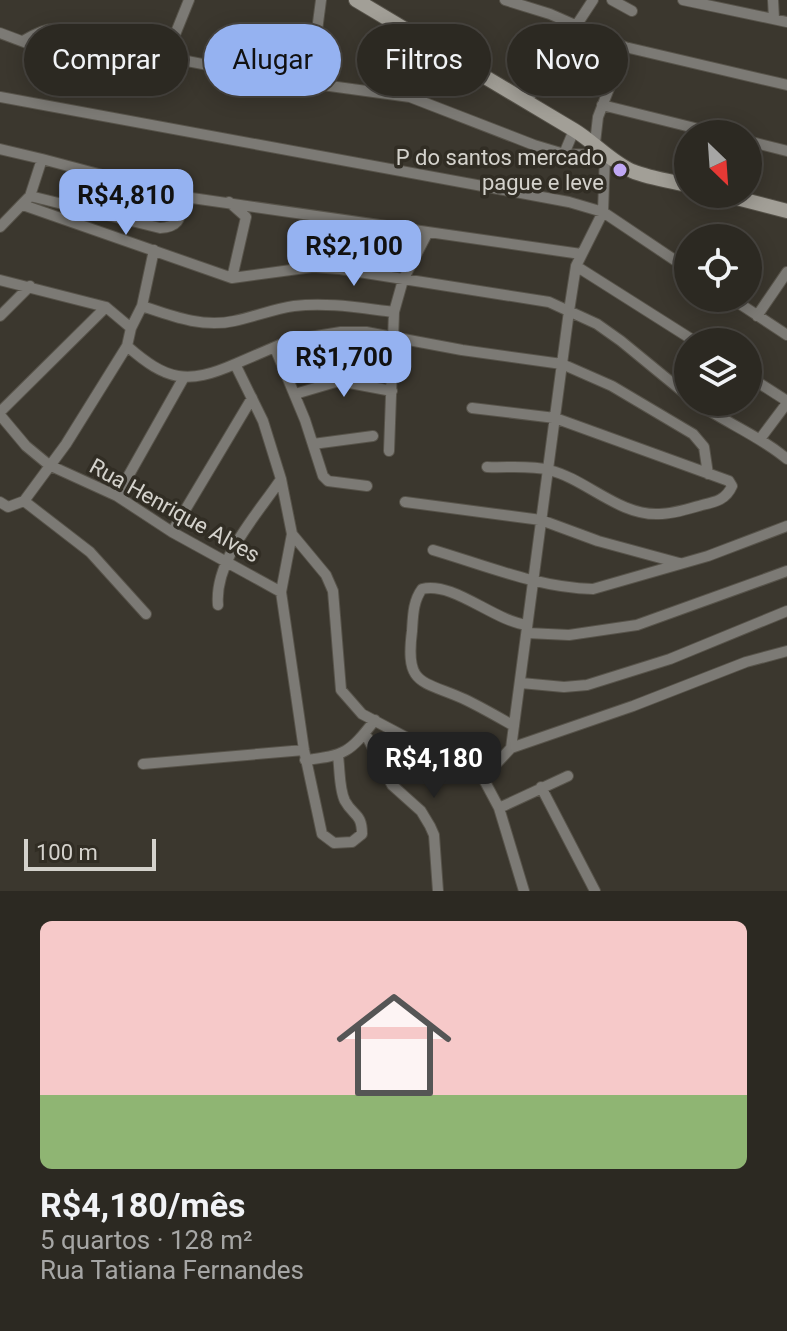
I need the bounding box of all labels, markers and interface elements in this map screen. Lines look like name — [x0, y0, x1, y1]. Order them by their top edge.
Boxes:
chip: Comprar — [24, 24, 188, 96]
chip: Alugar — [204, 24, 341, 96]
chip: Filtros — [357, 24, 491, 96]
chip: Novo — [507, 24, 628, 96]
north arrow — [674, 120, 762, 208]
map controls — [674, 120, 762, 416]
place label: P do santos mercado pague e leve — [396, 145, 604, 195]
marker: P do santos mercado pague e leve — [611, 161, 629, 179]
pin: R$4,810 — [52, 169, 200, 237]
text: R$4,810 — [77, 180, 175, 210]
pin: R$2,100 — [280, 220, 428, 288]
button: locate — [674, 224, 762, 312]
text: R$2,100 — [305, 231, 403, 261]
button: layers — [674, 328, 762, 416]
pin: R$1,700 — [270, 331, 418, 399]
text: R$1,700 — [295, 342, 393, 372]
street label: Rua Henrique Alves — [85, 453, 264, 568]
pin: R$4,180 — [360, 732, 508, 800]
text: R$4,180 — [385, 743, 483, 773]
scale bar — [24, 835, 156, 871]
text: 100 m — [36, 840, 98, 865]
icon: home — [322, 973, 466, 1117]
text: R$4,180/mês — [40, 1185, 246, 1225]
text: 5 quartos · 128 m² — [40, 1225, 253, 1255]
text: Rua Tatiana Fernandes — [40, 1255, 304, 1285]

